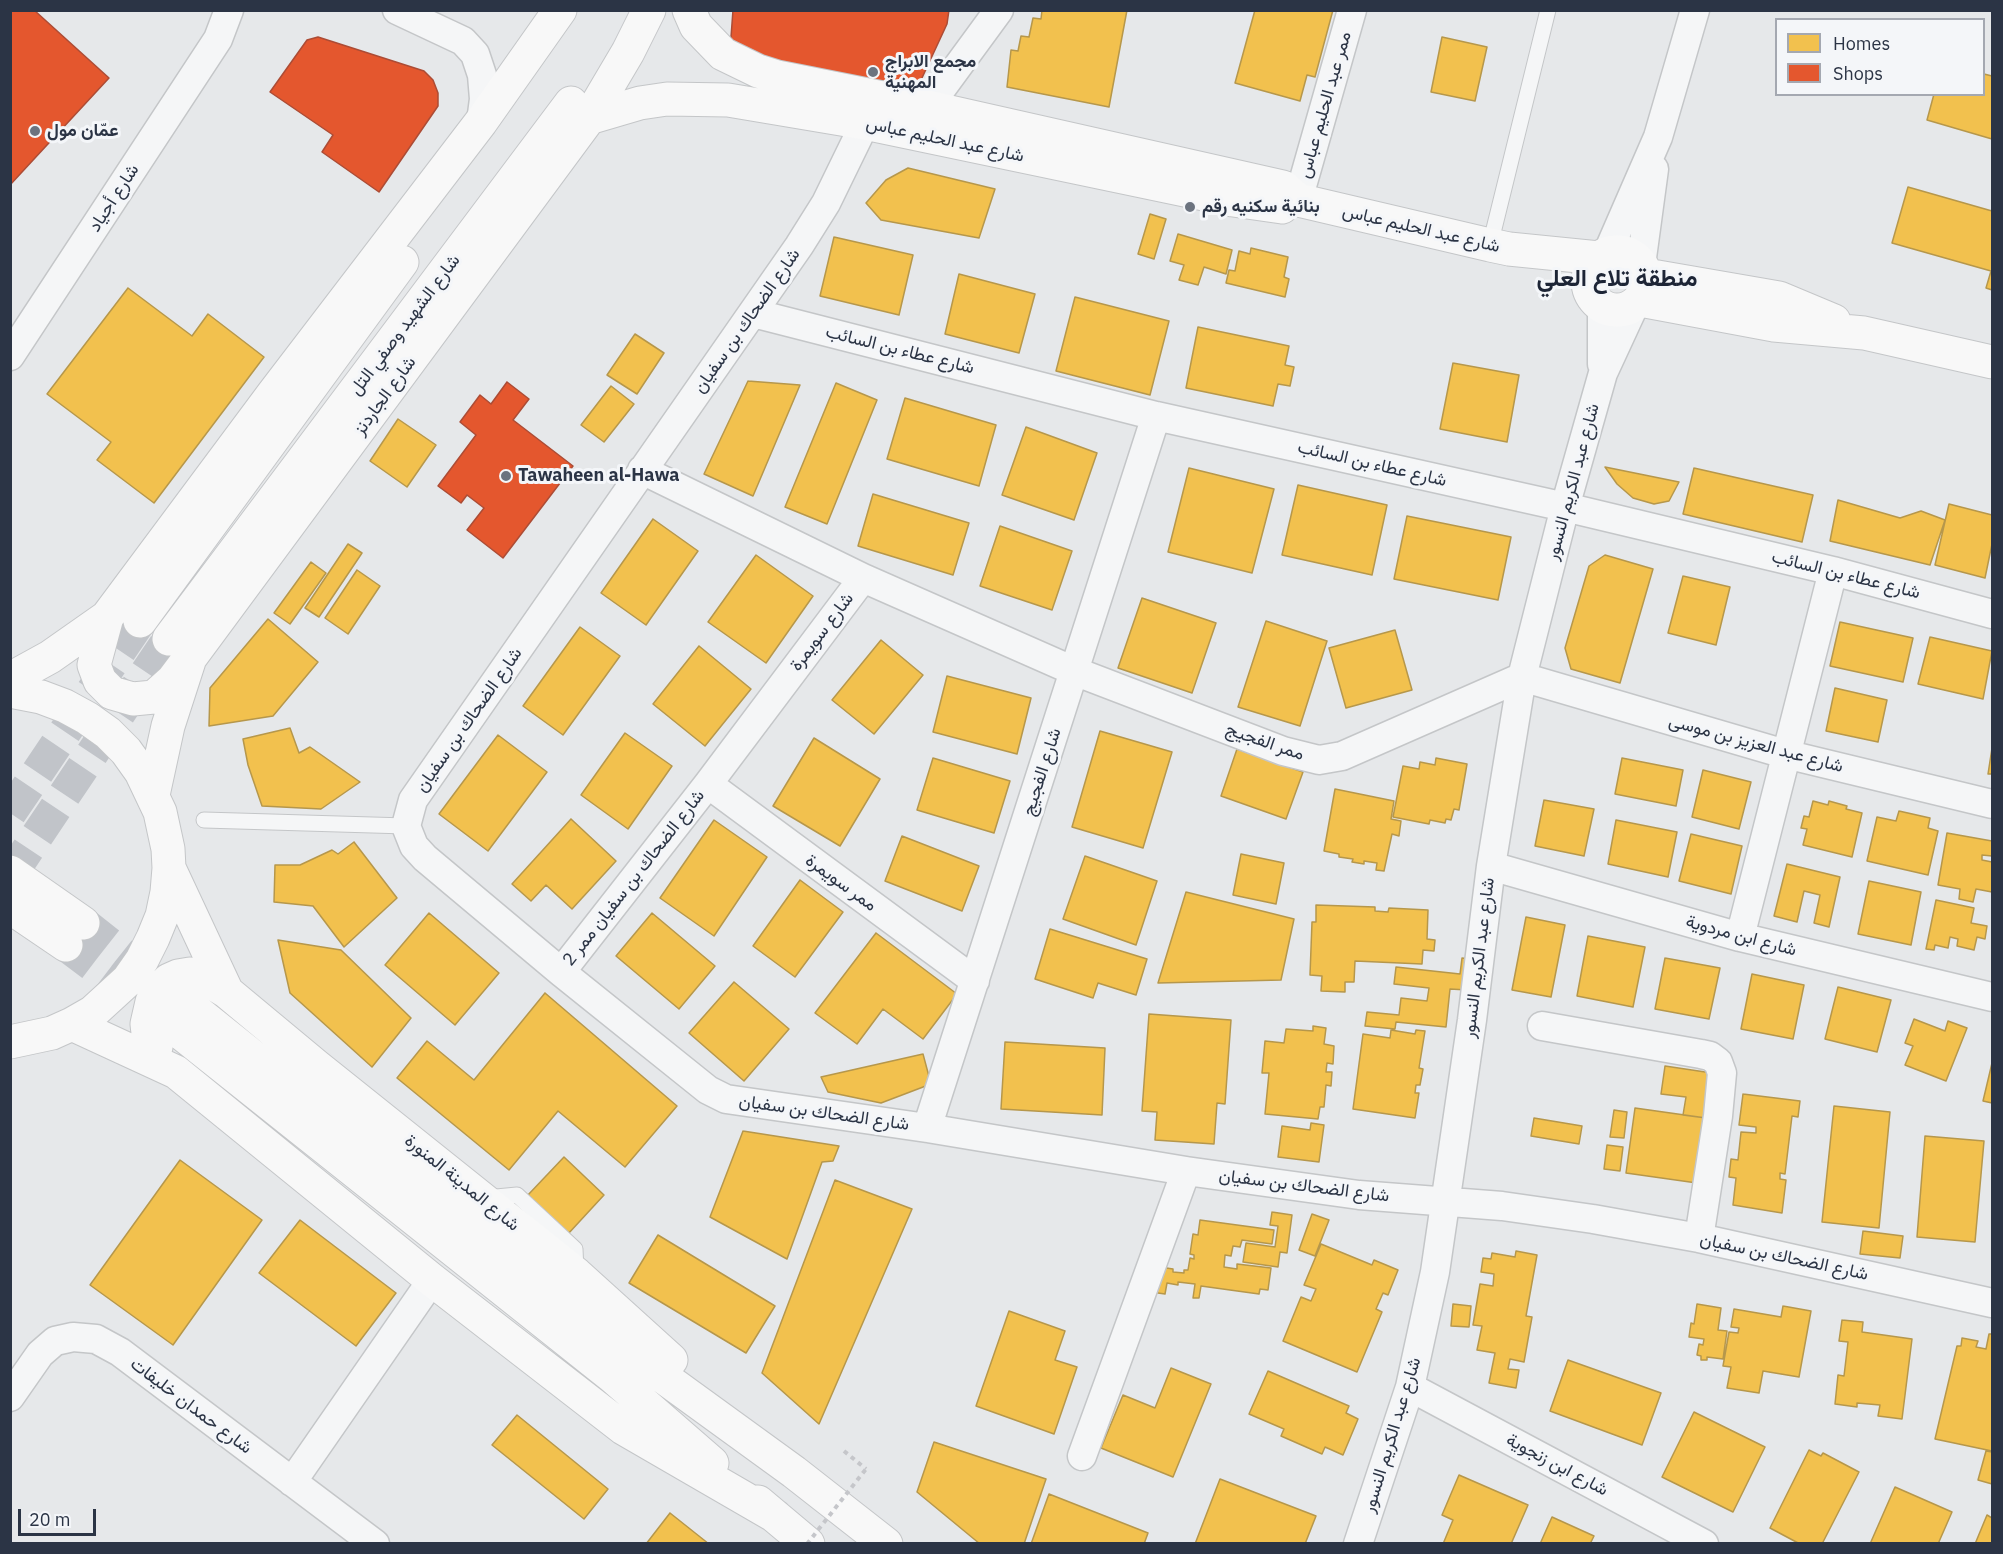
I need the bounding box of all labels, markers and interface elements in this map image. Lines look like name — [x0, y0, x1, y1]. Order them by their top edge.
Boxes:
legend — [1775, 18, 1985, 96]
street label: ممر عبد الحليم عباس — [1294, 29, 1356, 181]
text: Homes — [1833, 32, 1890, 55]
place label: مجمع الابراج المهنية — [885, 51, 976, 94]
text: Shops — [1833, 62, 1883, 85]
marker: مجمع الابراج المهنية — [866, 65, 880, 79]
street label: شارع عبد الحليم عباس — [864, 113, 1026, 167]
place label: عمّان مول — [47, 120, 118, 142]
marker: عمّان مول — [28, 124, 42, 138]
street label: شارع أجياد — [84, 160, 144, 236]
place label: بنائية سكنيه رقم — [1202, 196, 1320, 218]
marker: بنائية سكنيه رقم — [1183, 200, 1197, 214]
street label: شارع عبد الحليم عباس — [1340, 200, 1502, 258]
street label: شارع الضحاك بن سفيان — [689, 245, 805, 397]
street label: شارع الشهيد وصفي التل — [345, 250, 465, 400]
district label: منطقة تلاع العلي — [1536, 265, 1698, 293]
street label: شارع عطاء بن السائب — [824, 321, 976, 379]
street label: شارع الجاردنز — [349, 352, 421, 440]
street label: شارع عبد الكريم النسور — [1542, 401, 1604, 563]
street label: شارع عطاء بن السائب — [1295, 436, 1449, 492]
place label: Tawaheen al-Hawa — [518, 465, 680, 487]
marker: Tawaheen al-Hawa — [499, 469, 513, 483]
street label: شارع عطاء بن السائب — [1770, 546, 1922, 604]
street label: شارع سويمرة — [786, 589, 858, 675]
street label: شارع الضحاك بن سفيان — [411, 644, 527, 796]
street label: شارع عبد العزيز بن موسى — [1666, 710, 1846, 778]
street label: ممر الفجيج — [1223, 719, 1307, 765]
street label: شارع الفجيج — [1018, 725, 1066, 819]
street label: شارع الضحاك بن سفيان ممر 2 — [558, 786, 710, 970]
street label: ممر سويمرة — [801, 850, 881, 916]
street label: شارع عبد الكريم النسور — [1458, 877, 1500, 1039]
street label: شارع ابن مردوية — [1683, 911, 1799, 961]
street label: شارع الضحاك بن سفيان — [738, 1090, 910, 1136]
street label: شارع المدينة المنورة — [400, 1130, 524, 1236]
street label: شارع الضحاك بن سفيان — [1218, 1165, 1390, 1207]
street label: شارع الضحاك بن سفيان — [1698, 1229, 1870, 1285]
street label: شارع حمدان خليفات — [126, 1353, 256, 1459]
street label: شارع عبد الكريم النسور — [1358, 1355, 1426, 1515]
street label: شارع ابن زنجوية — [1502, 1429, 1612, 1501]
scale bar — [21, 1497, 99, 1535]
text: 20 m — [29, 1508, 71, 1531]

